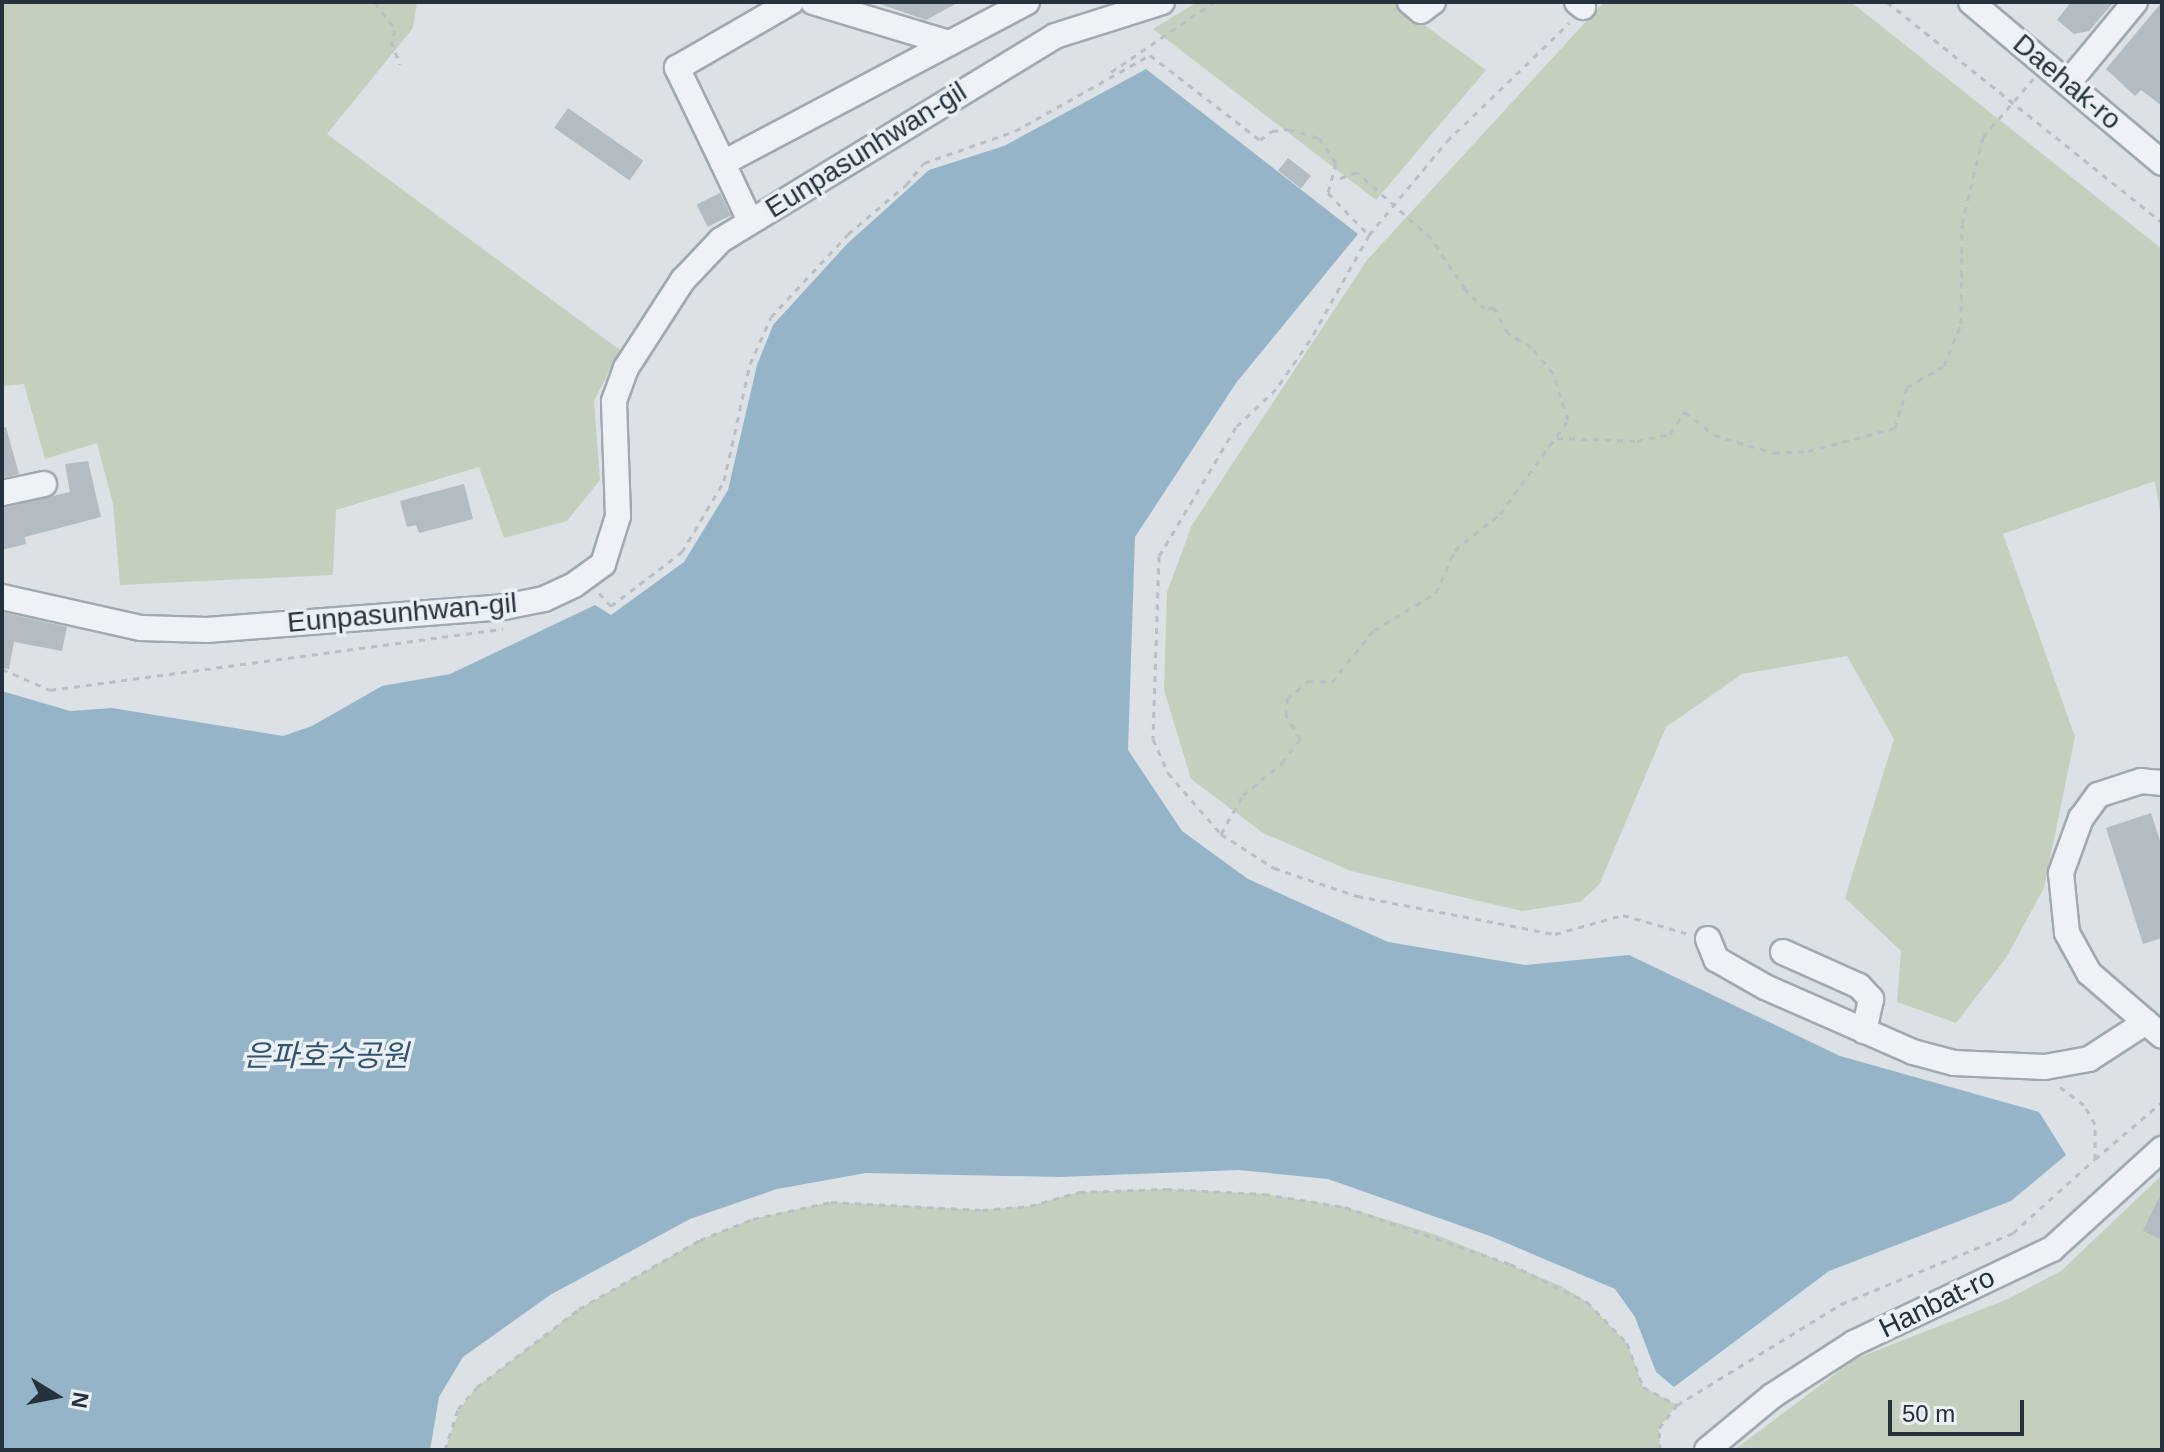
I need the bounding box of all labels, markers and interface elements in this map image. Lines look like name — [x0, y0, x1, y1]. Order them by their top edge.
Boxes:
street label: Daehak-ro — [2006, 27, 2128, 137]
street label: Eunpasunhwan-gil — [759, 75, 973, 225]
street label: Eunpasunhwan-gil — [286, 586, 518, 640]
water label: 은파호수공원 — [243, 1038, 409, 1074]
street label: Hanbat-ro — [1874, 1261, 2000, 1345]
north arrow — [16, 1356, 96, 1436]
scale bar — [1892, 1384, 2028, 1434]
text: N — [66, 1390, 94, 1410]
text: 50 m — [1902, 1400, 1955, 1427]

